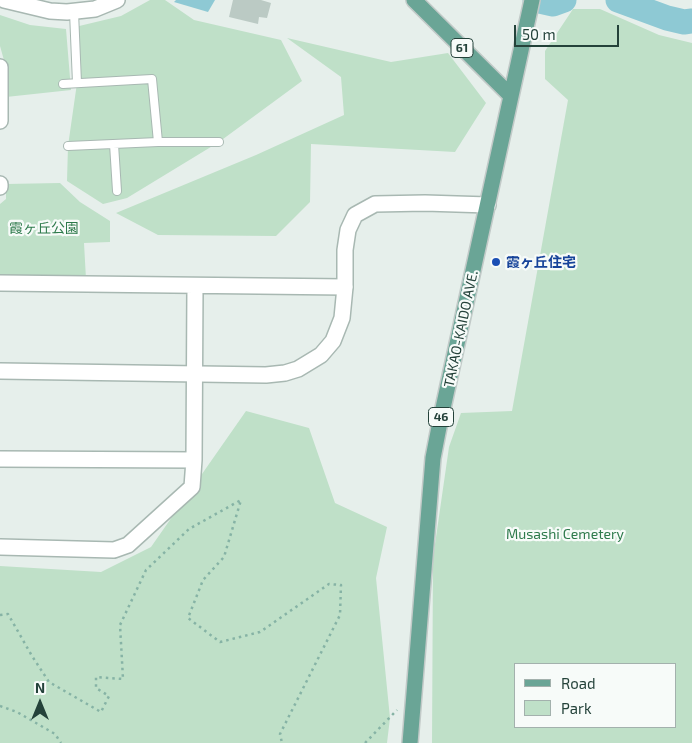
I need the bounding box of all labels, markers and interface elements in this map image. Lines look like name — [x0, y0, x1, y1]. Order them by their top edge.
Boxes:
scale bar — [517, 15, 622, 47]
text: 50 m — [522, 25, 556, 43]
road number: 61 — [451, 38, 473, 58]
park label: 霞ヶ丘公園 — [9, 220, 79, 236]
place label: 霞ヶ丘住宅 — [506, 254, 576, 270]
marker: 霞ヶ丘住宅 — [490, 256, 502, 268]
street label: TAKAO-KAIDO AVE. — [440, 269, 482, 389]
road number: 46 — [428, 408, 454, 427]
park label: Musashi Cemetery — [506, 526, 624, 542]
legend — [514, 663, 677, 728]
text: Road — [561, 674, 596, 692]
north arrow — [15, 678, 65, 728]
text: N — [35, 679, 45, 696]
text: Park — [561, 699, 592, 717]

